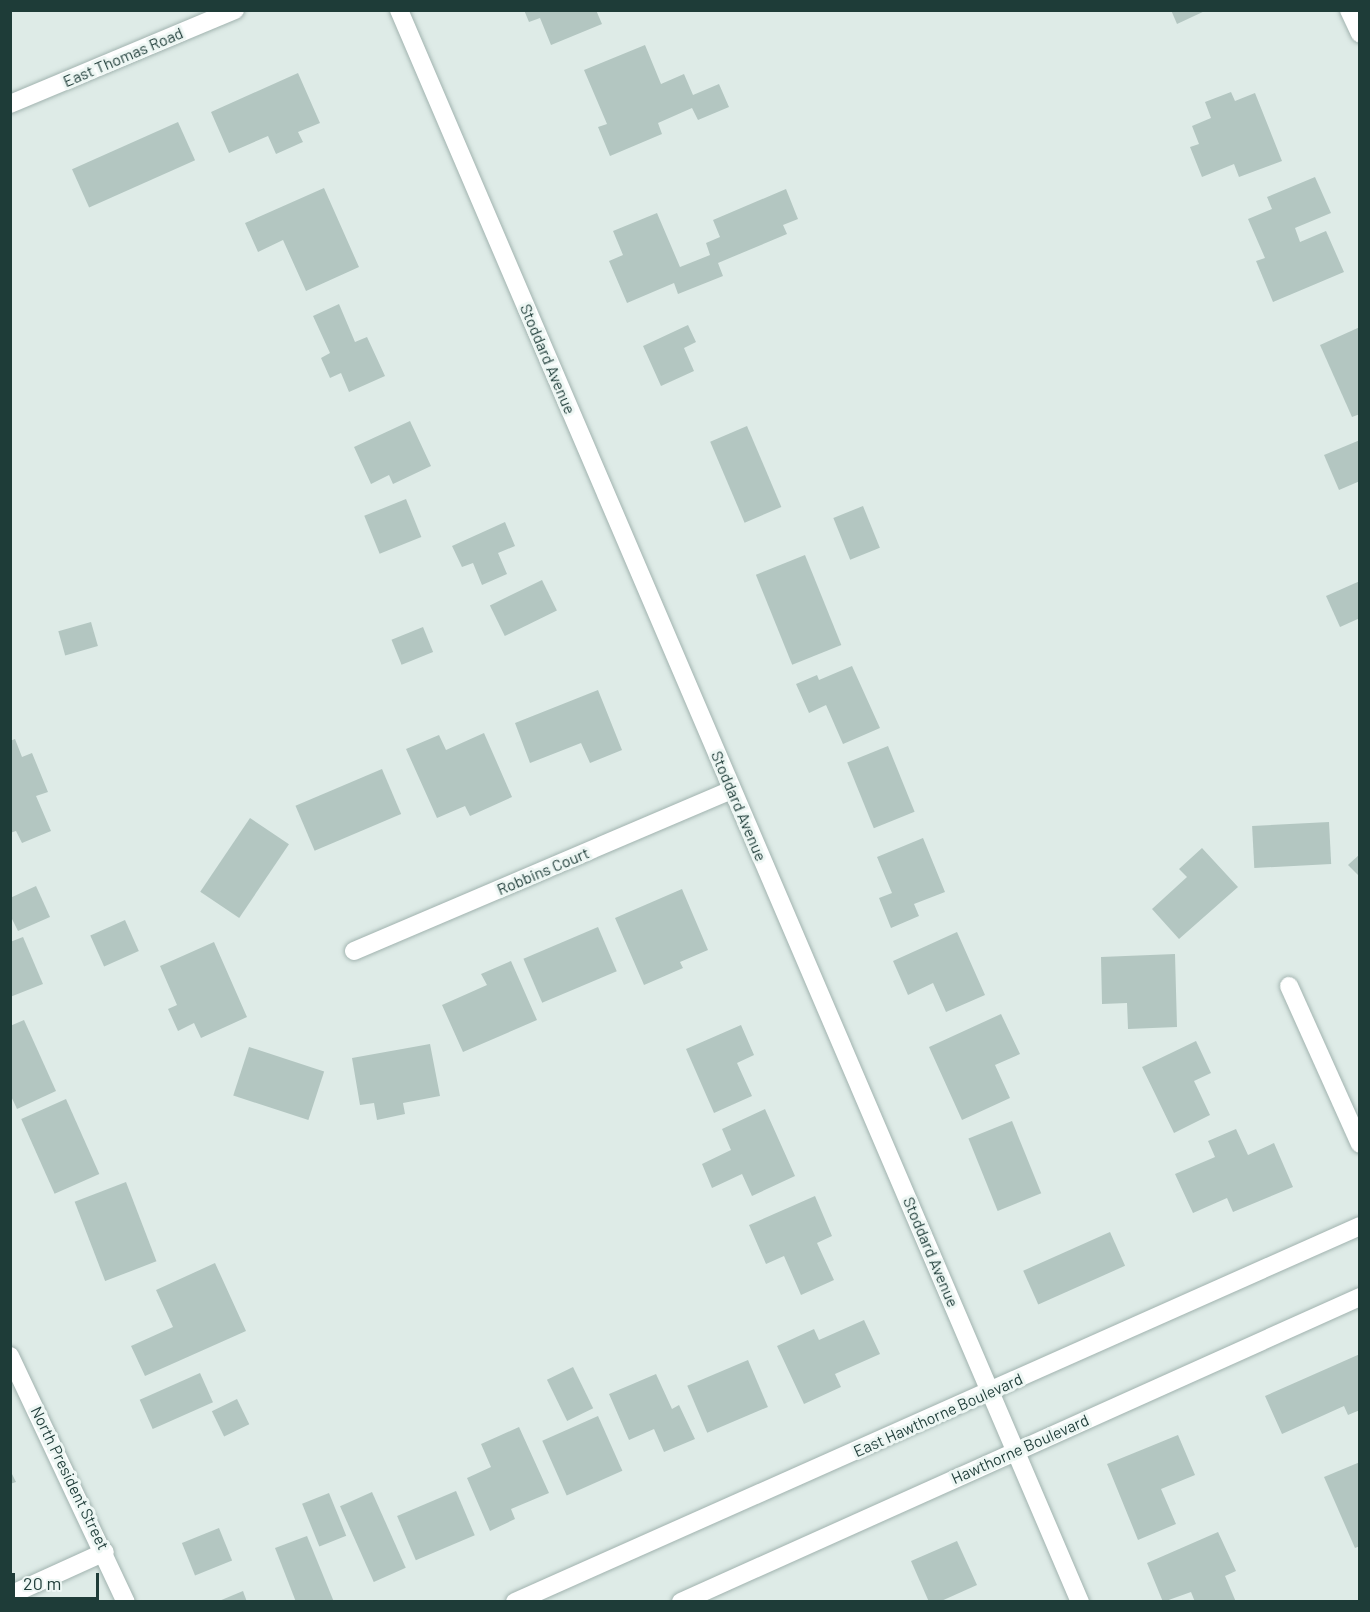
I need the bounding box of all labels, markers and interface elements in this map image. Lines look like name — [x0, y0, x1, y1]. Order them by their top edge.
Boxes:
street label: East Thomas Road — [60, 23, 186, 91]
street label: Stoddard Avenue — [516, 301, 580, 417]
street label: Stoddard Avenue — [707, 748, 771, 864]
street label: Robbins Court — [494, 843, 592, 899]
street label: Stoddard Avenue — [899, 1194, 963, 1310]
street label: East Hawthorne Boulevard — [850, 1369, 1026, 1461]
street label: North President Street — [27, 1403, 113, 1553]
street label: Hawthorne Boulevard — [948, 1410, 1092, 1488]
scale bar — [15, 1561, 102, 1599]
text: 20 m — [23, 1572, 61, 1594]

